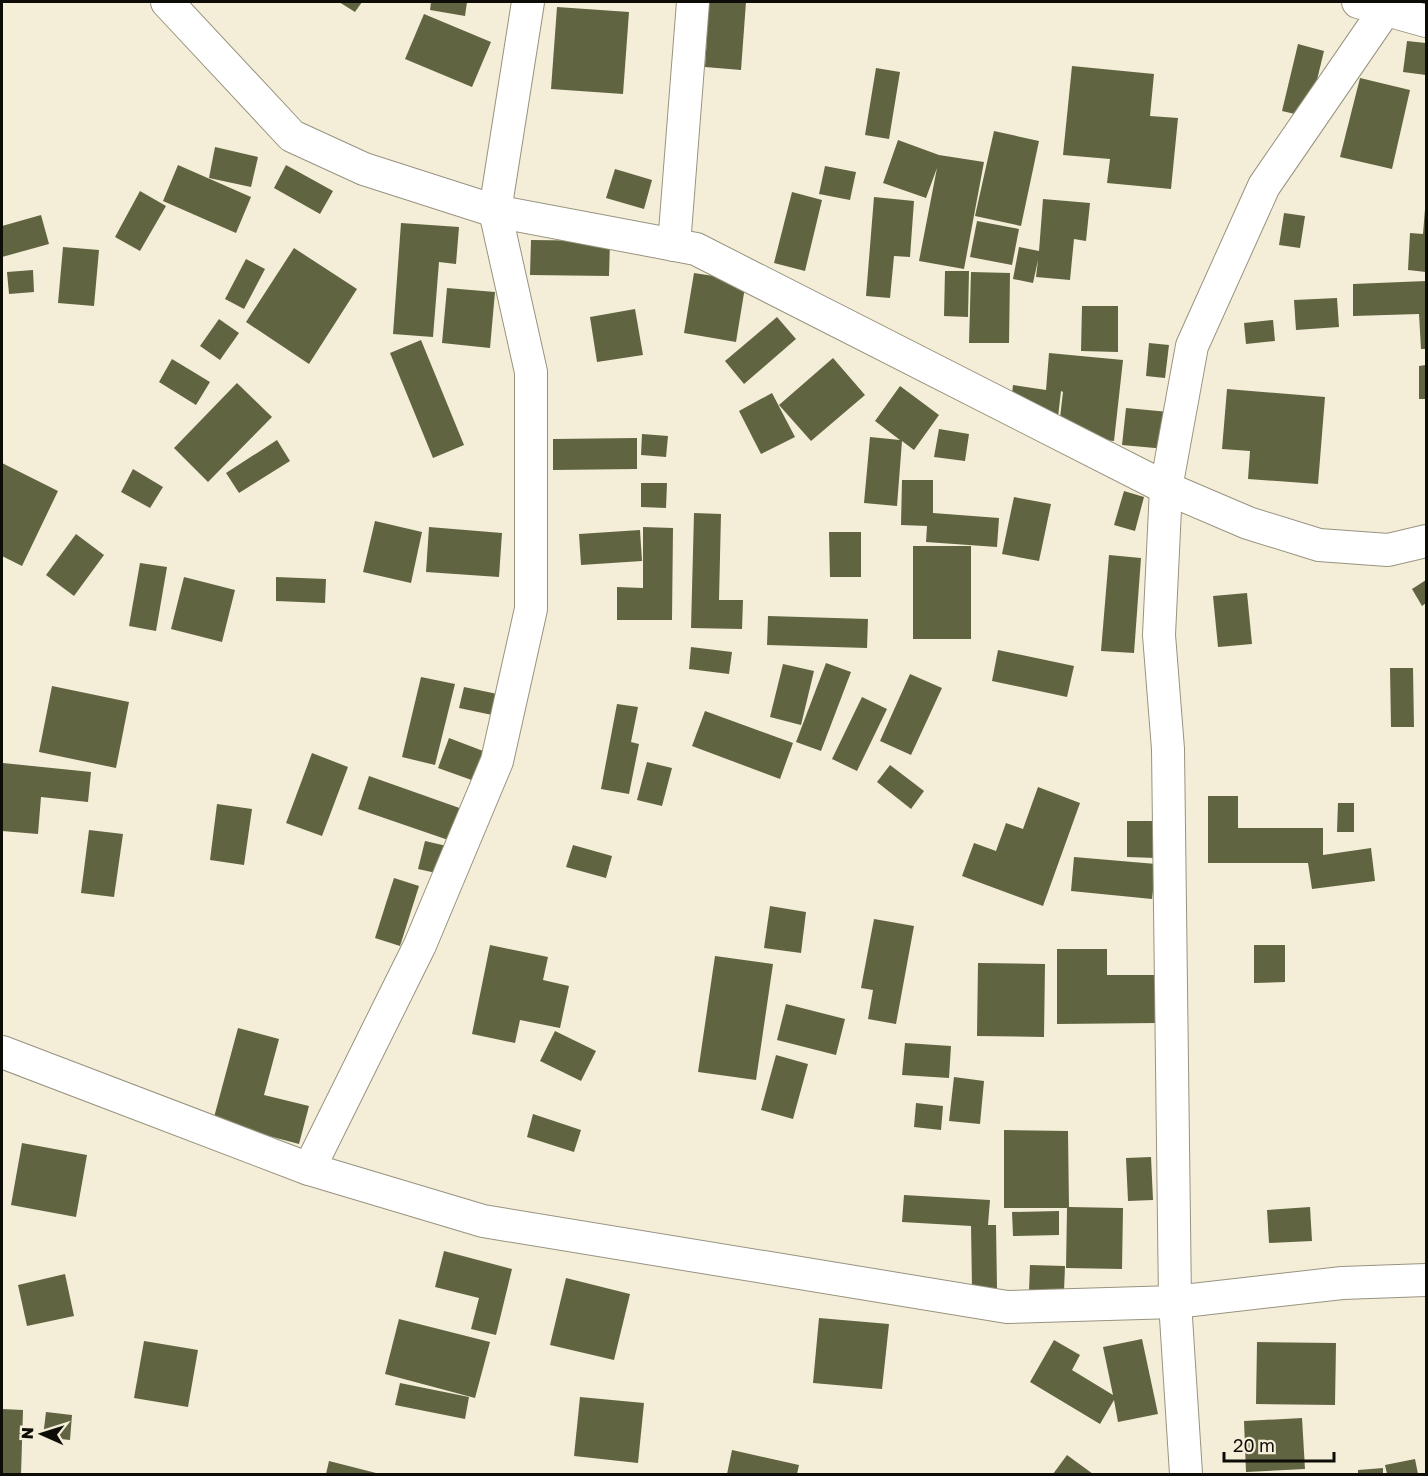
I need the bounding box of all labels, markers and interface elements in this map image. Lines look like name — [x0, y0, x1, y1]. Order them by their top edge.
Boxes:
north arrow — [12, 1404, 72, 1464]
scale bar — [1224, 1425, 1334, 1463]
text: N — [17, 1427, 37, 1440]
text: 20 m — [1233, 1434, 1275, 1456]

